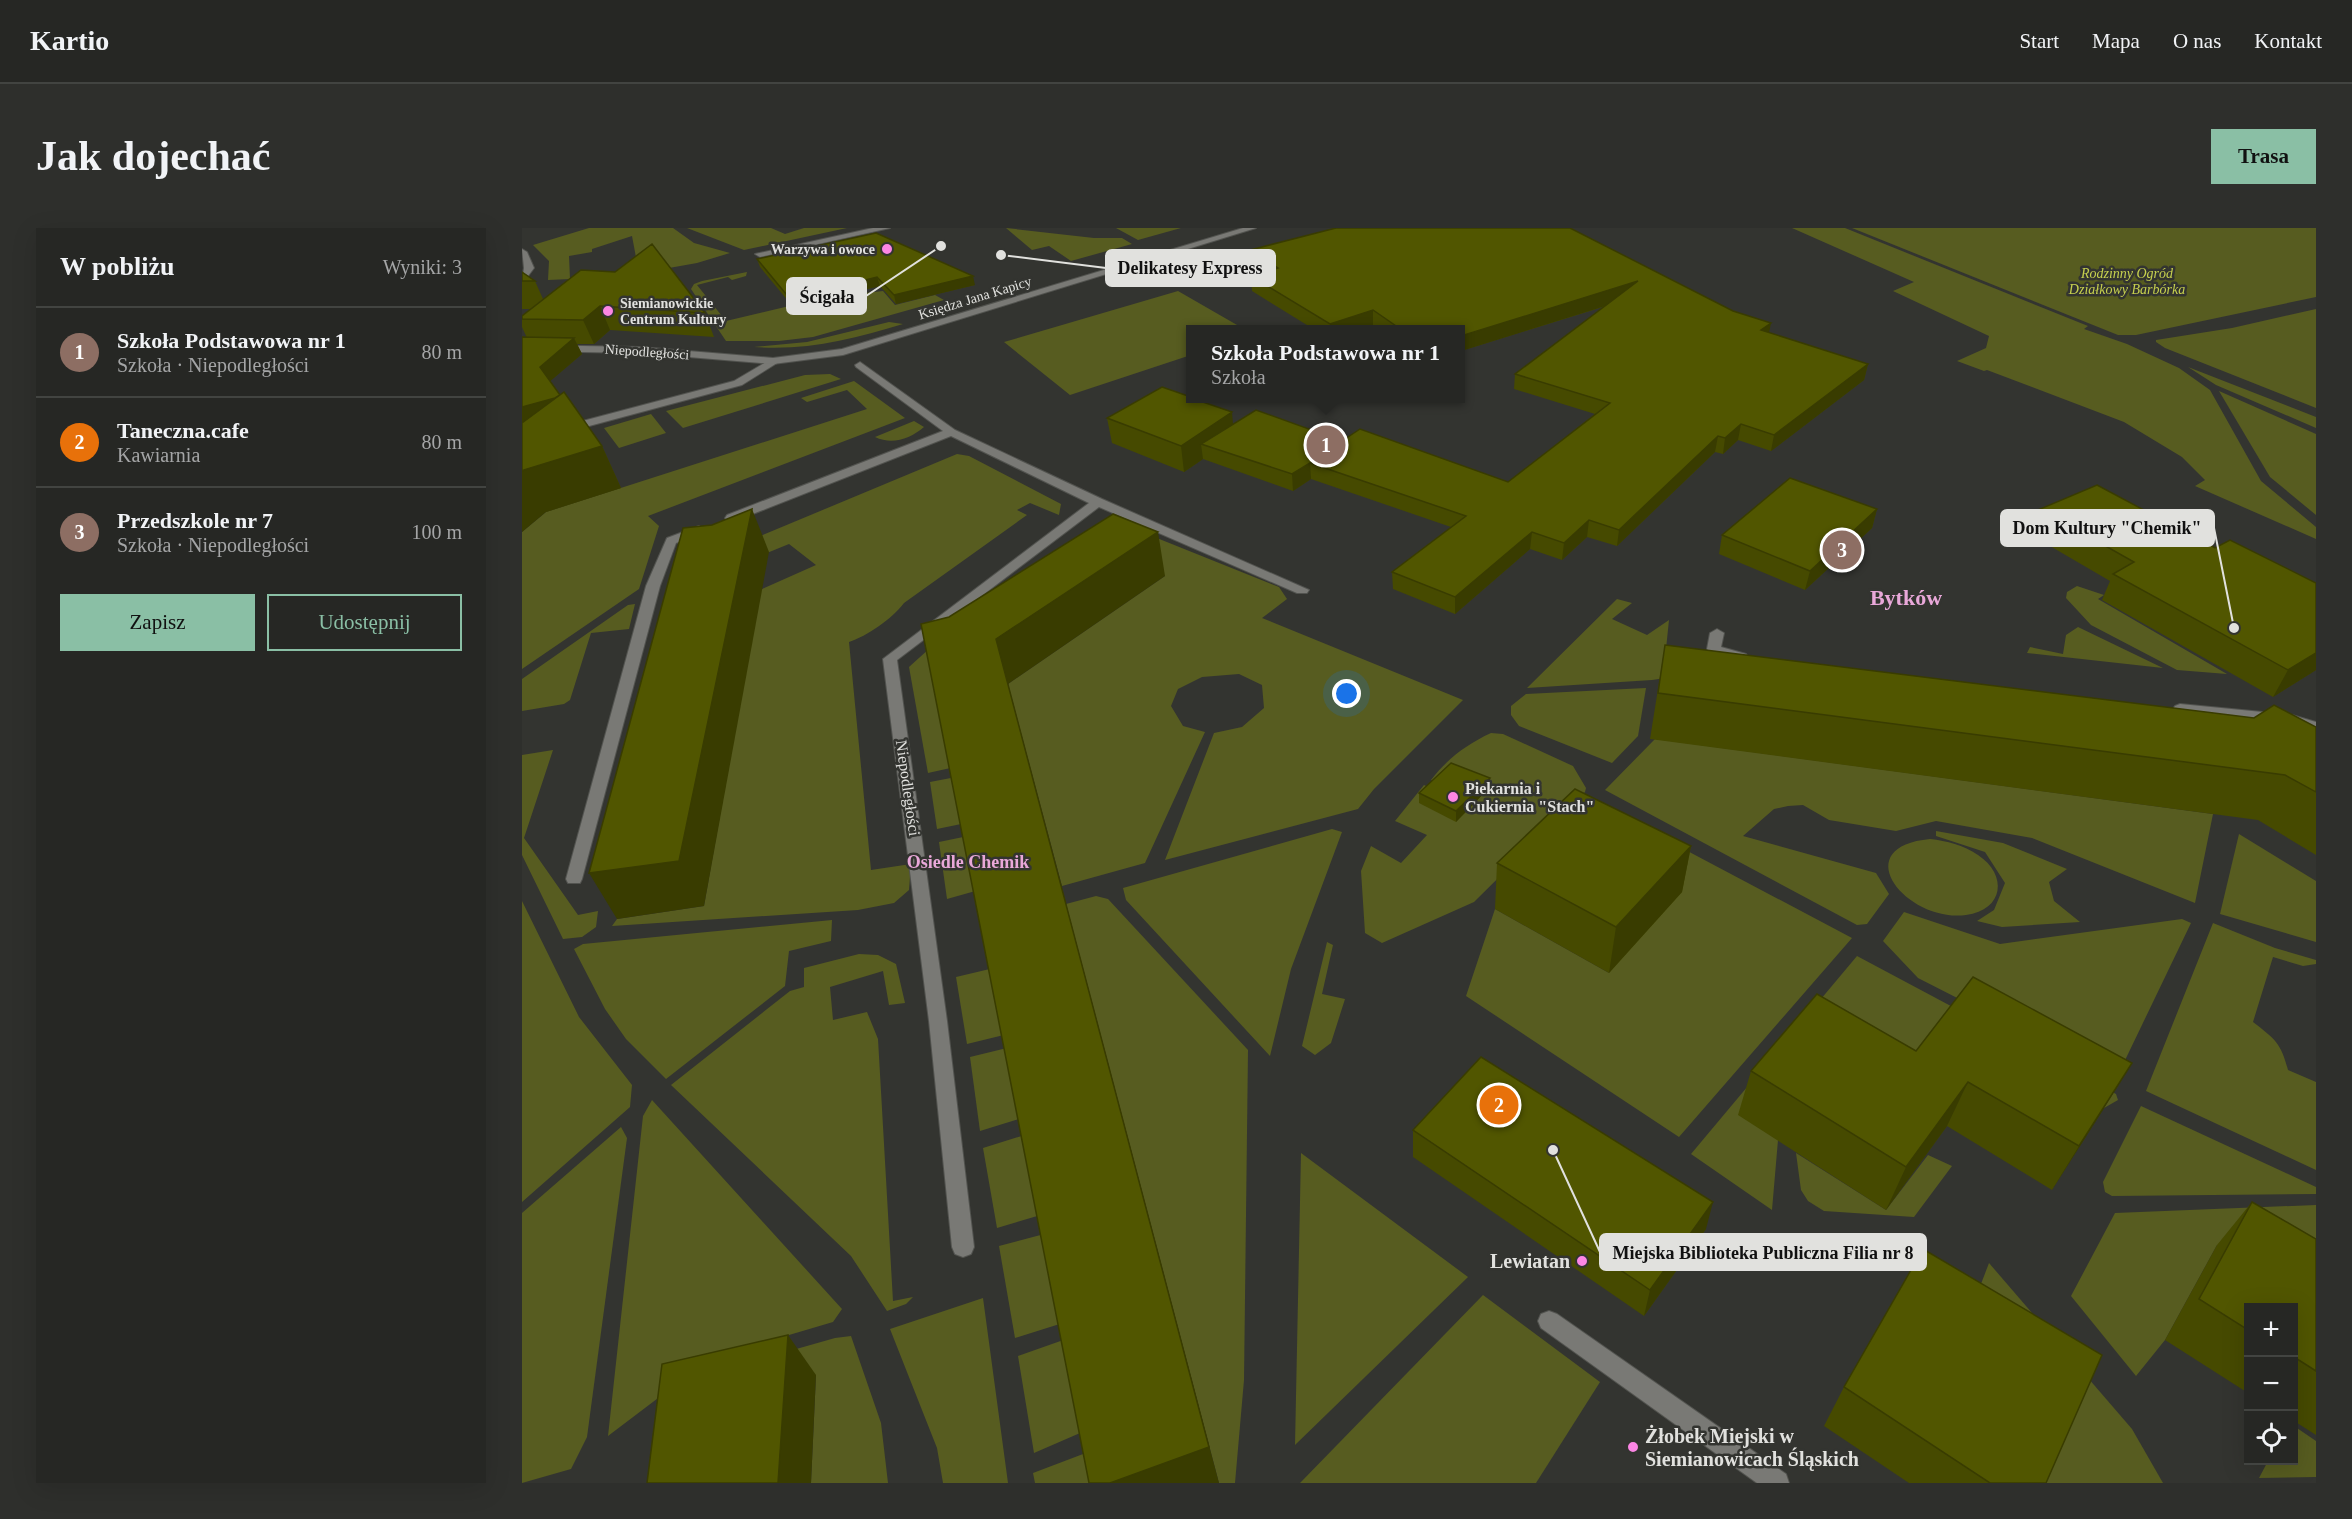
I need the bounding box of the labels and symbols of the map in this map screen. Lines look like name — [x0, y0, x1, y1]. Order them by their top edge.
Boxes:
place label: Warzywa i owoce — [771, 242, 875, 257]
marker: Warzywa i owoce — [880, 242, 894, 256]
callout: Delikatesy Express — [1106, 250, 1275, 286]
text: Delikatesy Express — [1117, 258, 1263, 278]
park label: Rodzinny Ogród Działkowy Barbórka — [2068, 266, 2185, 297]
street label: Księdza Jana Kapicy — [917, 274, 1033, 322]
callout: Ścigała — [787, 278, 866, 314]
text: Ścigała — [799, 286, 855, 307]
place label: Siemianowickie Centrum Kultury — [620, 296, 726, 327]
marker: Siemianowickie Centrum Kultury — [601, 304, 615, 318]
street label: Niepodległości — [604, 342, 690, 362]
pin: 1 — [1306, 422, 1346, 468]
callout: Dom Kultury "Chemik" — [2001, 510, 2214, 546]
text: Dom Kultury "Chemik" — [2013, 518, 2202, 538]
pin: 3 — [1822, 528, 1862, 572]
district label: Bytków — [1870, 585, 1942, 610]
your location — [1332, 679, 1361, 708]
street label: Niepodległości — [892, 739, 923, 838]
place label: Piekarnia i Cukiernia "Stach" — [1465, 780, 1594, 815]
marker: Piekarnia i Cukiernia "Stach" — [1446, 790, 1460, 804]
district label: Osiedle Chemik — [907, 852, 1029, 872]
pin: 2 — [1480, 1082, 1518, 1128]
callout: Miejska Biblioteka Publiczna Filia nr 8 — [1600, 1234, 1926, 1270]
text: Miejska Biblioteka Publiczna Filia nr 8 — [1612, 1243, 1914, 1263]
place label: Lewiatan — [1490, 1250, 1570, 1272]
marker: Lewiatan — [1575, 1254, 1589, 1268]
place label: Żłobek Miejski w Siemianowicach Śląskich — [1645, 1424, 1859, 1471]
marker: Żłobek Miejski w Siemianowicach Śląskich — [1626, 1440, 1640, 1454]

